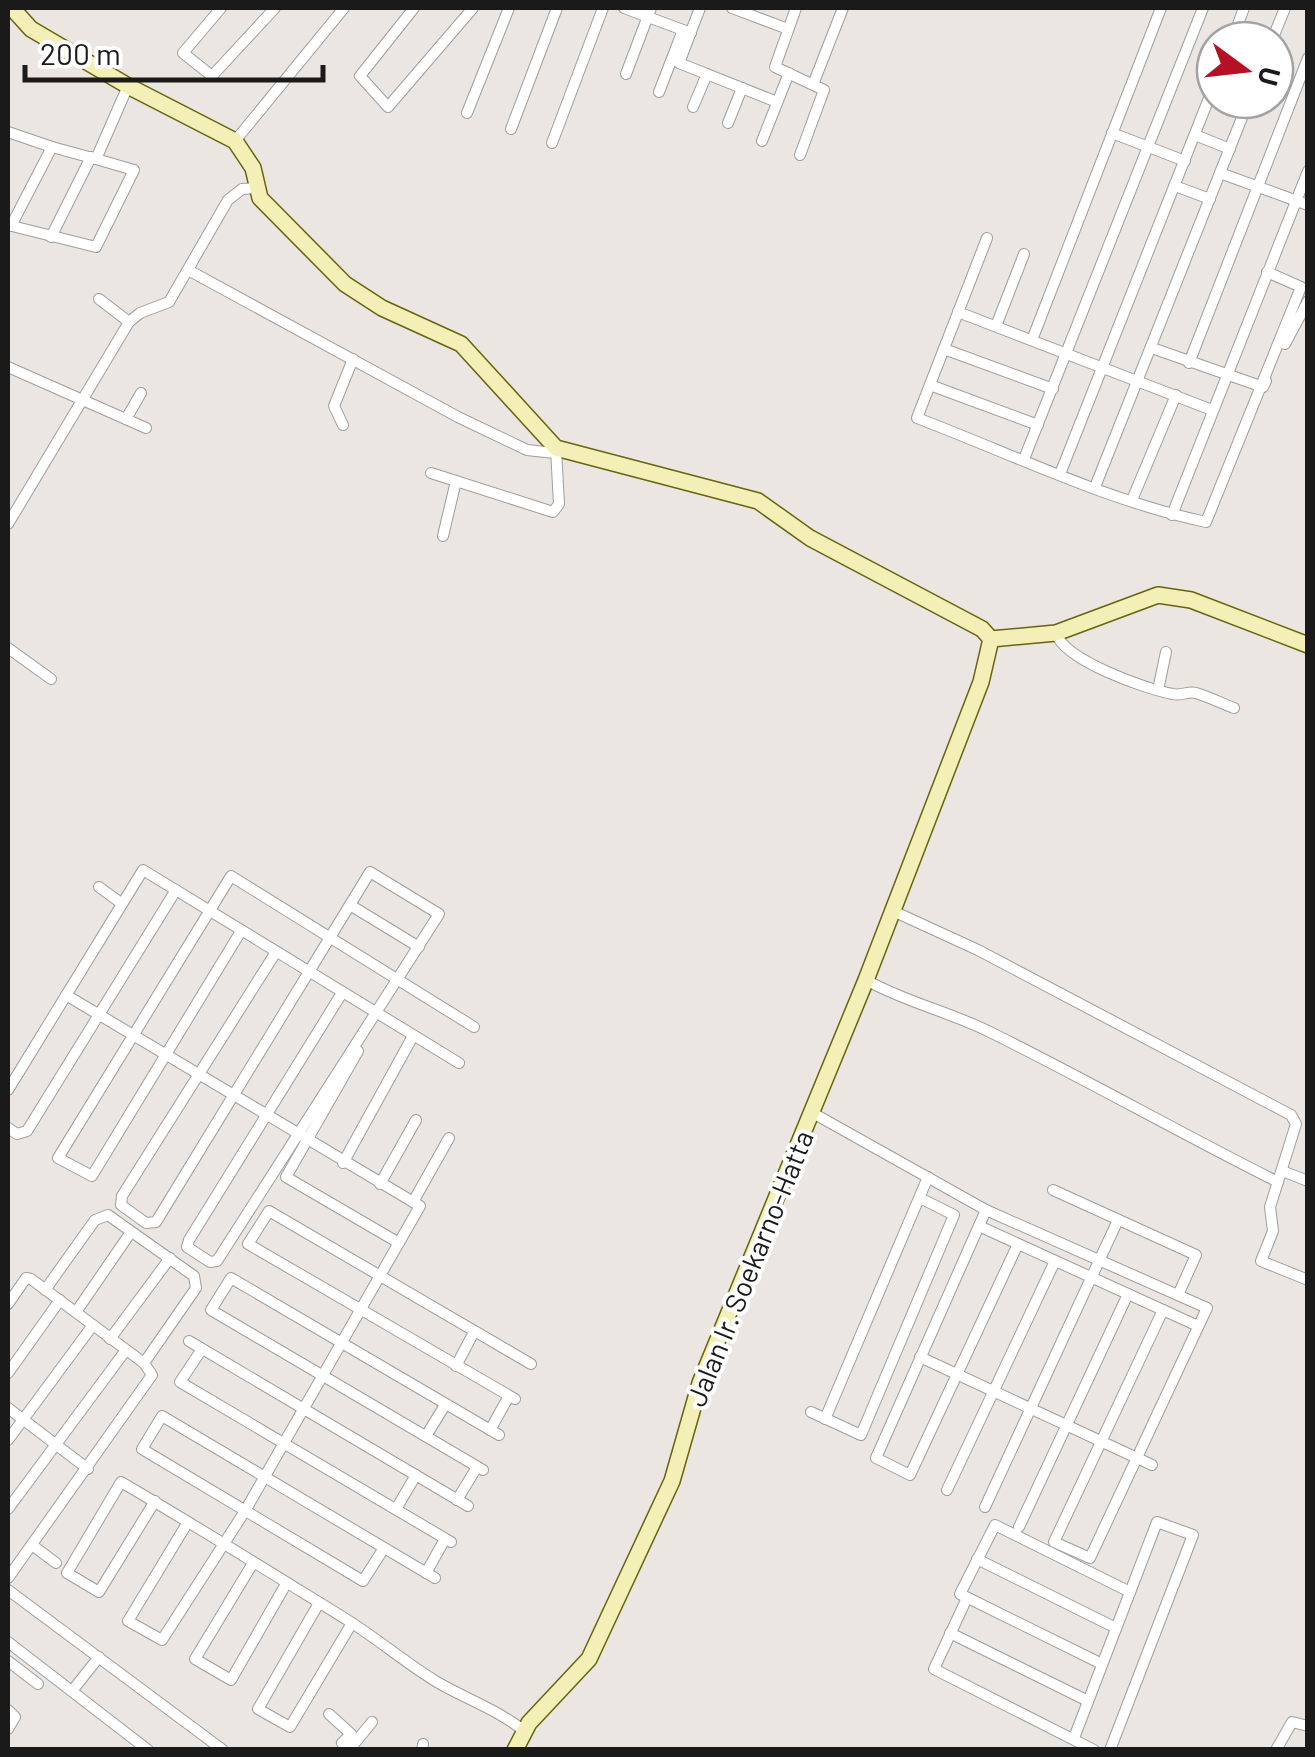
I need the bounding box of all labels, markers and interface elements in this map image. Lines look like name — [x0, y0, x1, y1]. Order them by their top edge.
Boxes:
scale bar — [25, 20, 322, 82]
north arrow — [1195, 20, 1295, 120]
text: 200 m — [40, 35, 121, 71]
text: U — [1251, 64, 1289, 90]
street label: Jalan Ir. Soekarno-Hatta — [678, 1125, 820, 1411]

